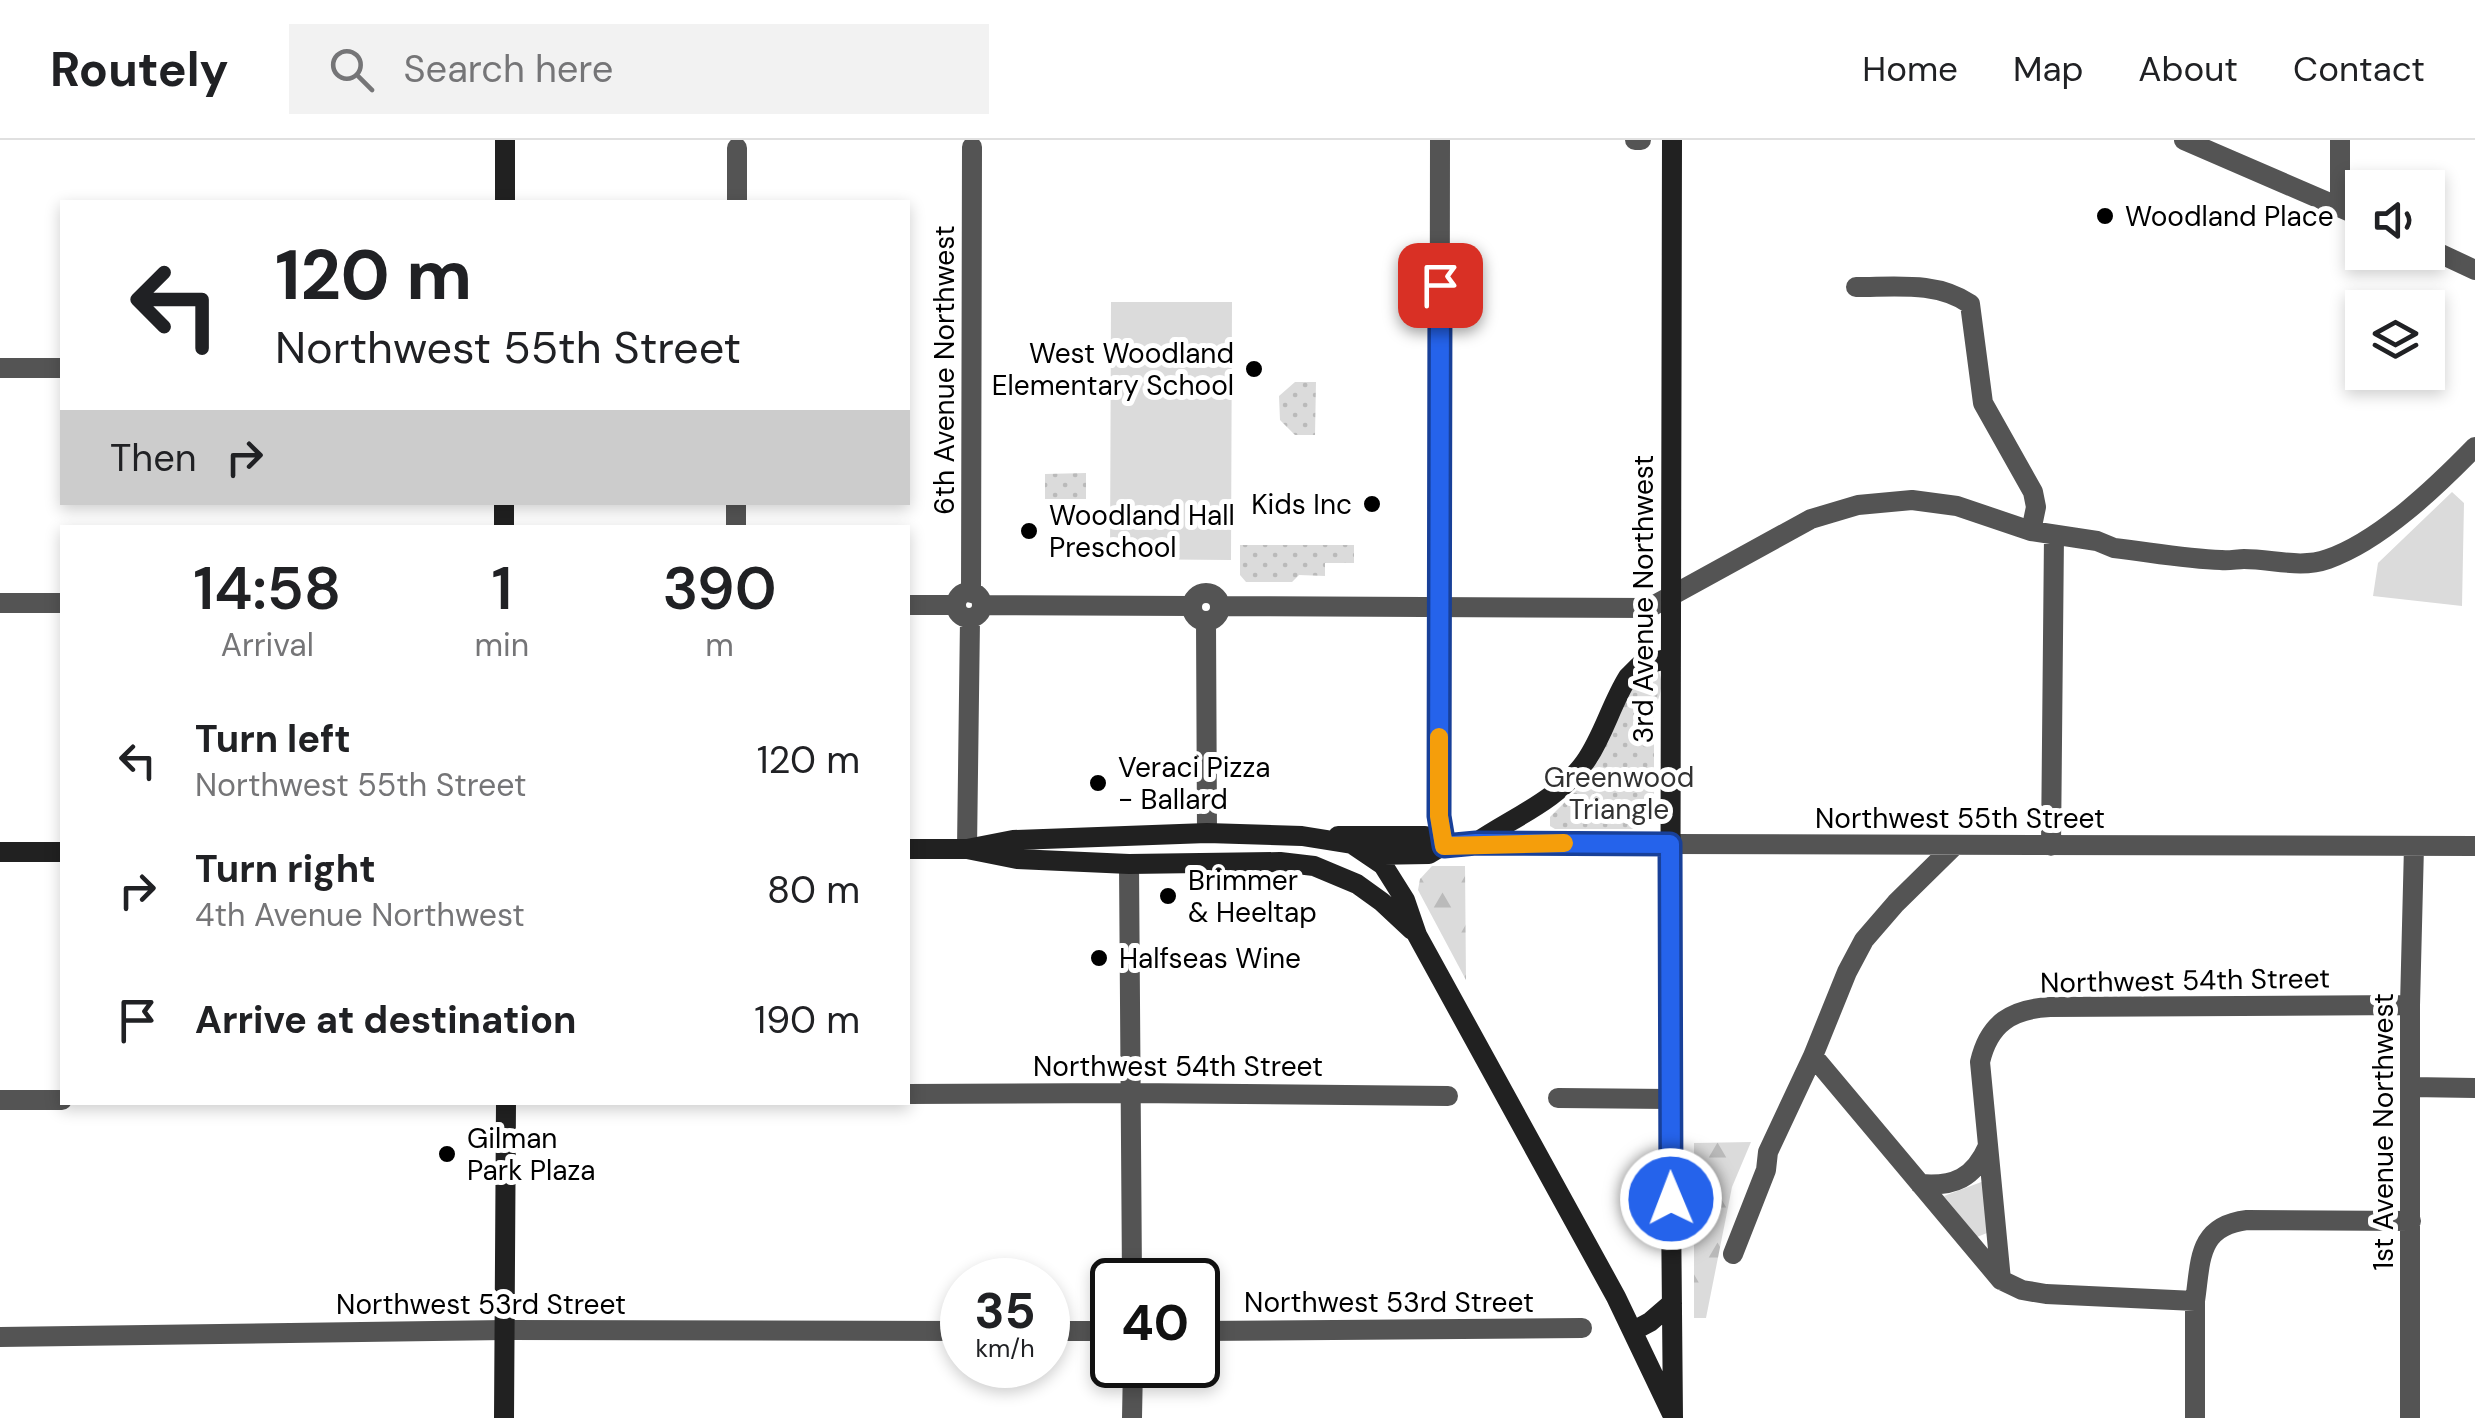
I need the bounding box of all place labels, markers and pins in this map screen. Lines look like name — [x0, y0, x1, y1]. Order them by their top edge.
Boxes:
place label: Woodland Place — [2125, 198, 2334, 235]
marker: Woodland Place — [2094, 205, 2116, 227]
pin — [1398, 243, 1483, 328]
place label: West Woodland Elementary School — [992, 335, 1234, 404]
marker: West Woodland Elementary School — [1243, 358, 1265, 380]
place label: Kids Inc — [1251, 486, 1352, 523]
marker: Kids Inc — [1361, 493, 1383, 515]
place label: Woodland Hall Preschool — [1049, 497, 1235, 566]
marker: Woodland Hall Preschool — [1018, 520, 1040, 542]
place label: Veraci Pizza - Ballard — [1118, 749, 1270, 818]
marker: Veraci Pizza - Ballard — [1087, 772, 1109, 794]
place label: Brimmer & Heeltap — [1188, 862, 1317, 931]
marker: Brimmer & Heeltap — [1157, 885, 1179, 907]
place label: Halfseas Wine — [1119, 940, 1301, 977]
marker: Halfseas Wine — [1088, 947, 1110, 969]
place label: Gilman Park Plaza — [467, 1120, 596, 1189]
marker: Gilman Park Plaza — [436, 1143, 458, 1165]

